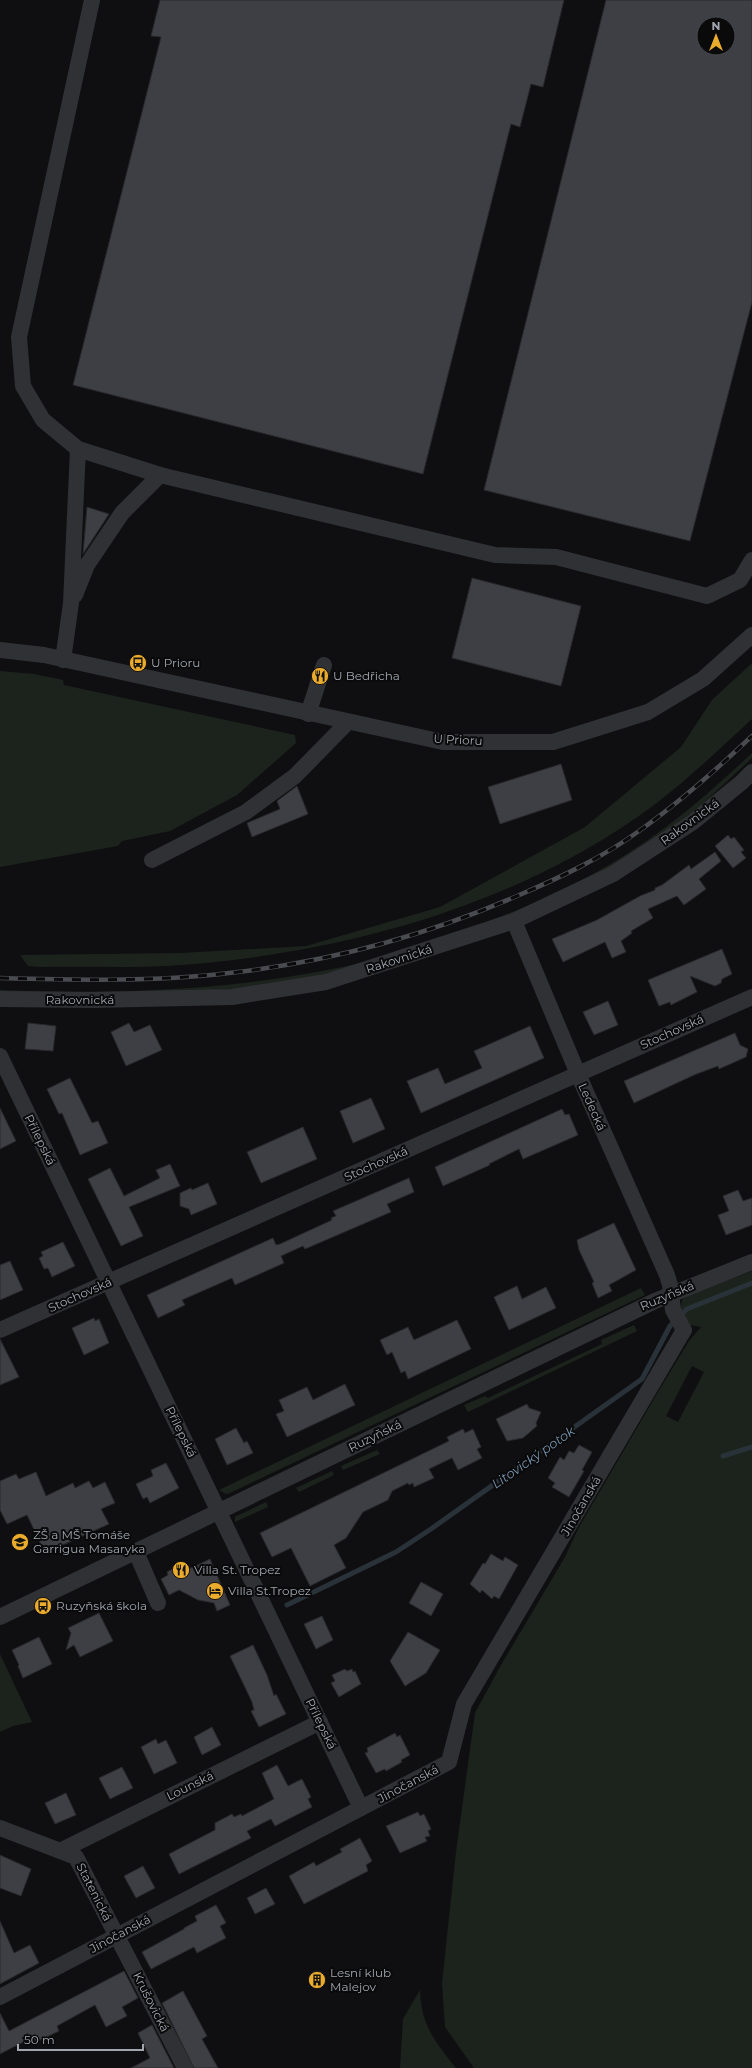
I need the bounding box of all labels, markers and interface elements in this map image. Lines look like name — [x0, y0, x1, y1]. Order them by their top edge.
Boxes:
north arrow — [696, 16, 736, 56]
text: N — [712, 19, 720, 33]
bus stop icon: U Prioru — [128, 653, 148, 673]
place label: U Prioru — [151, 655, 200, 670]
restaurant icon: U Bedřicha — [310, 666, 330, 686]
place label: U Bedřicha — [333, 668, 400, 683]
street label: U Prioru — [433, 731, 483, 748]
street label: Rakovnická — [658, 795, 722, 848]
street label: Rakovnická — [364, 941, 434, 976]
street label: Rakovnická — [46, 992, 114, 1007]
street label: Stochovská — [638, 1011, 706, 1052]
street label: Ledecká — [575, 1081, 610, 1133]
street label: Přílepská — [22, 1112, 59, 1168]
street label: Stochovská — [342, 1143, 410, 1184]
street label: Stochovská — [46, 1274, 114, 1315]
street label: Ruzyňská — [638, 1277, 696, 1314]
street label: Přílepská — [163, 1404, 200, 1460]
street label: Ruzyňská — [346, 1416, 404, 1455]
water label: Litovický potok — [488, 1422, 579, 1492]
street label: Jinočanská — [557, 1473, 604, 1539]
place label: ZŠ a MŠ Tomáše Garrigua Masaryka — [33, 1527, 145, 1556]
school or university icon: ZŠ a MŠ Tomáše Garrigua Masaryka — [10, 1532, 30, 1552]
restaurant icon: Villa St. Tropez — [171, 1560, 191, 1580]
place label: Villa St. Tropez — [194, 1562, 281, 1577]
hotel icon: Villa St.Tropez — [205, 1581, 225, 1601]
place label: Villa St.Tropez — [228, 1583, 311, 1598]
bus stop icon: Ruzyňská škola — [33, 1596, 53, 1616]
place label: Ruzyňská škola — [56, 1598, 147, 1613]
street label: Přílepská — [303, 1696, 340, 1752]
street label: Jinočanská — [374, 1761, 441, 1806]
street label: Lounská — [164, 1768, 216, 1803]
street label: Statenická — [73, 1860, 115, 1923]
street label: Jinočanská — [86, 1911, 153, 1956]
place label: Lesní klub Malejov — [330, 1965, 391, 1994]
street label: Krušovická — [130, 1969, 173, 2034]
building icon: Lesní klub Malejov — [307, 1970, 327, 1990]
scale bar — [18, 2026, 143, 2052]
text: 50 m — [24, 2032, 55, 2047]

